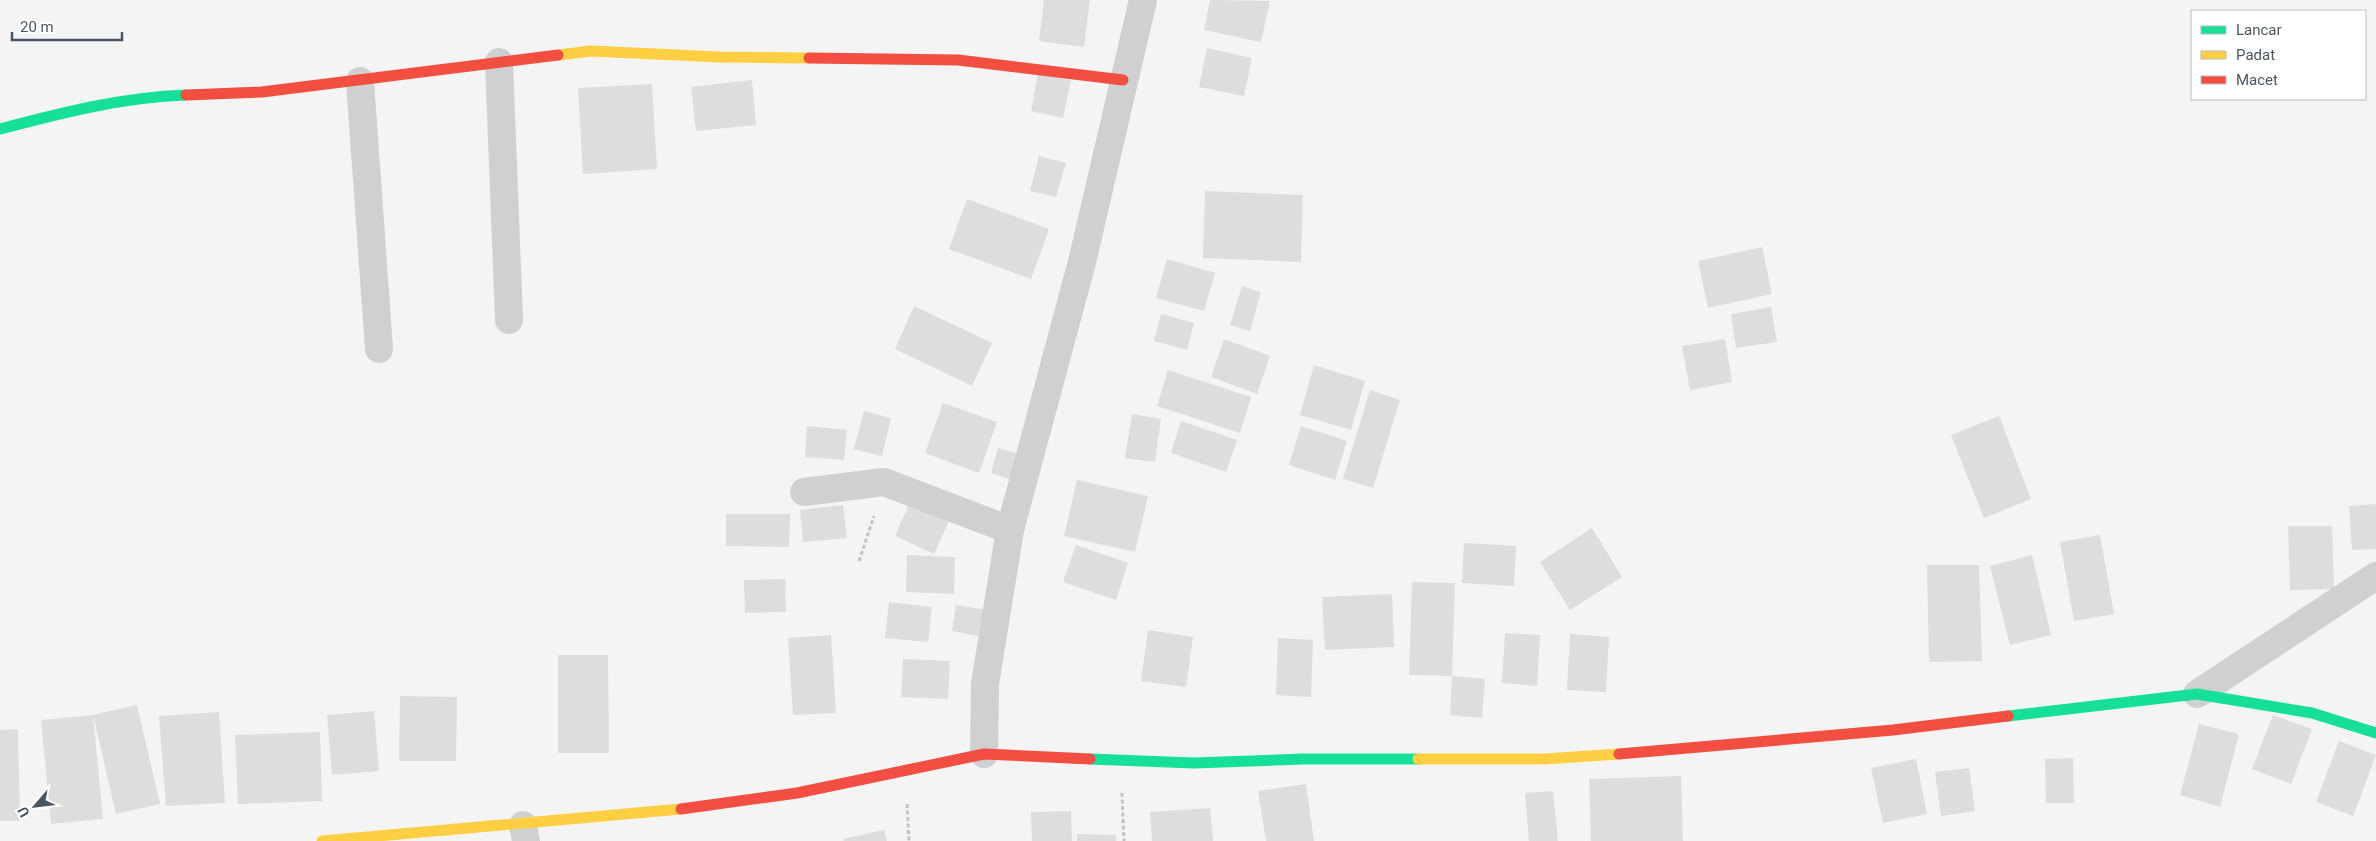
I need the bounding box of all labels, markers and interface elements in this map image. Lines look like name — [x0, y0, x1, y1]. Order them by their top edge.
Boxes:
scale bar — [12, 10, 122, 42]
legend — [2191, 10, 2366, 100]
text: 20 m — [20, 18, 54, 36]
text: Lancar — [2236, 21, 2282, 39]
text: Padat — [2236, 46, 2275, 64]
text: Macet — [2236, 71, 2278, 89]
north arrow — [10, 781, 60, 831]
text: U — [14, 804, 33, 820]

